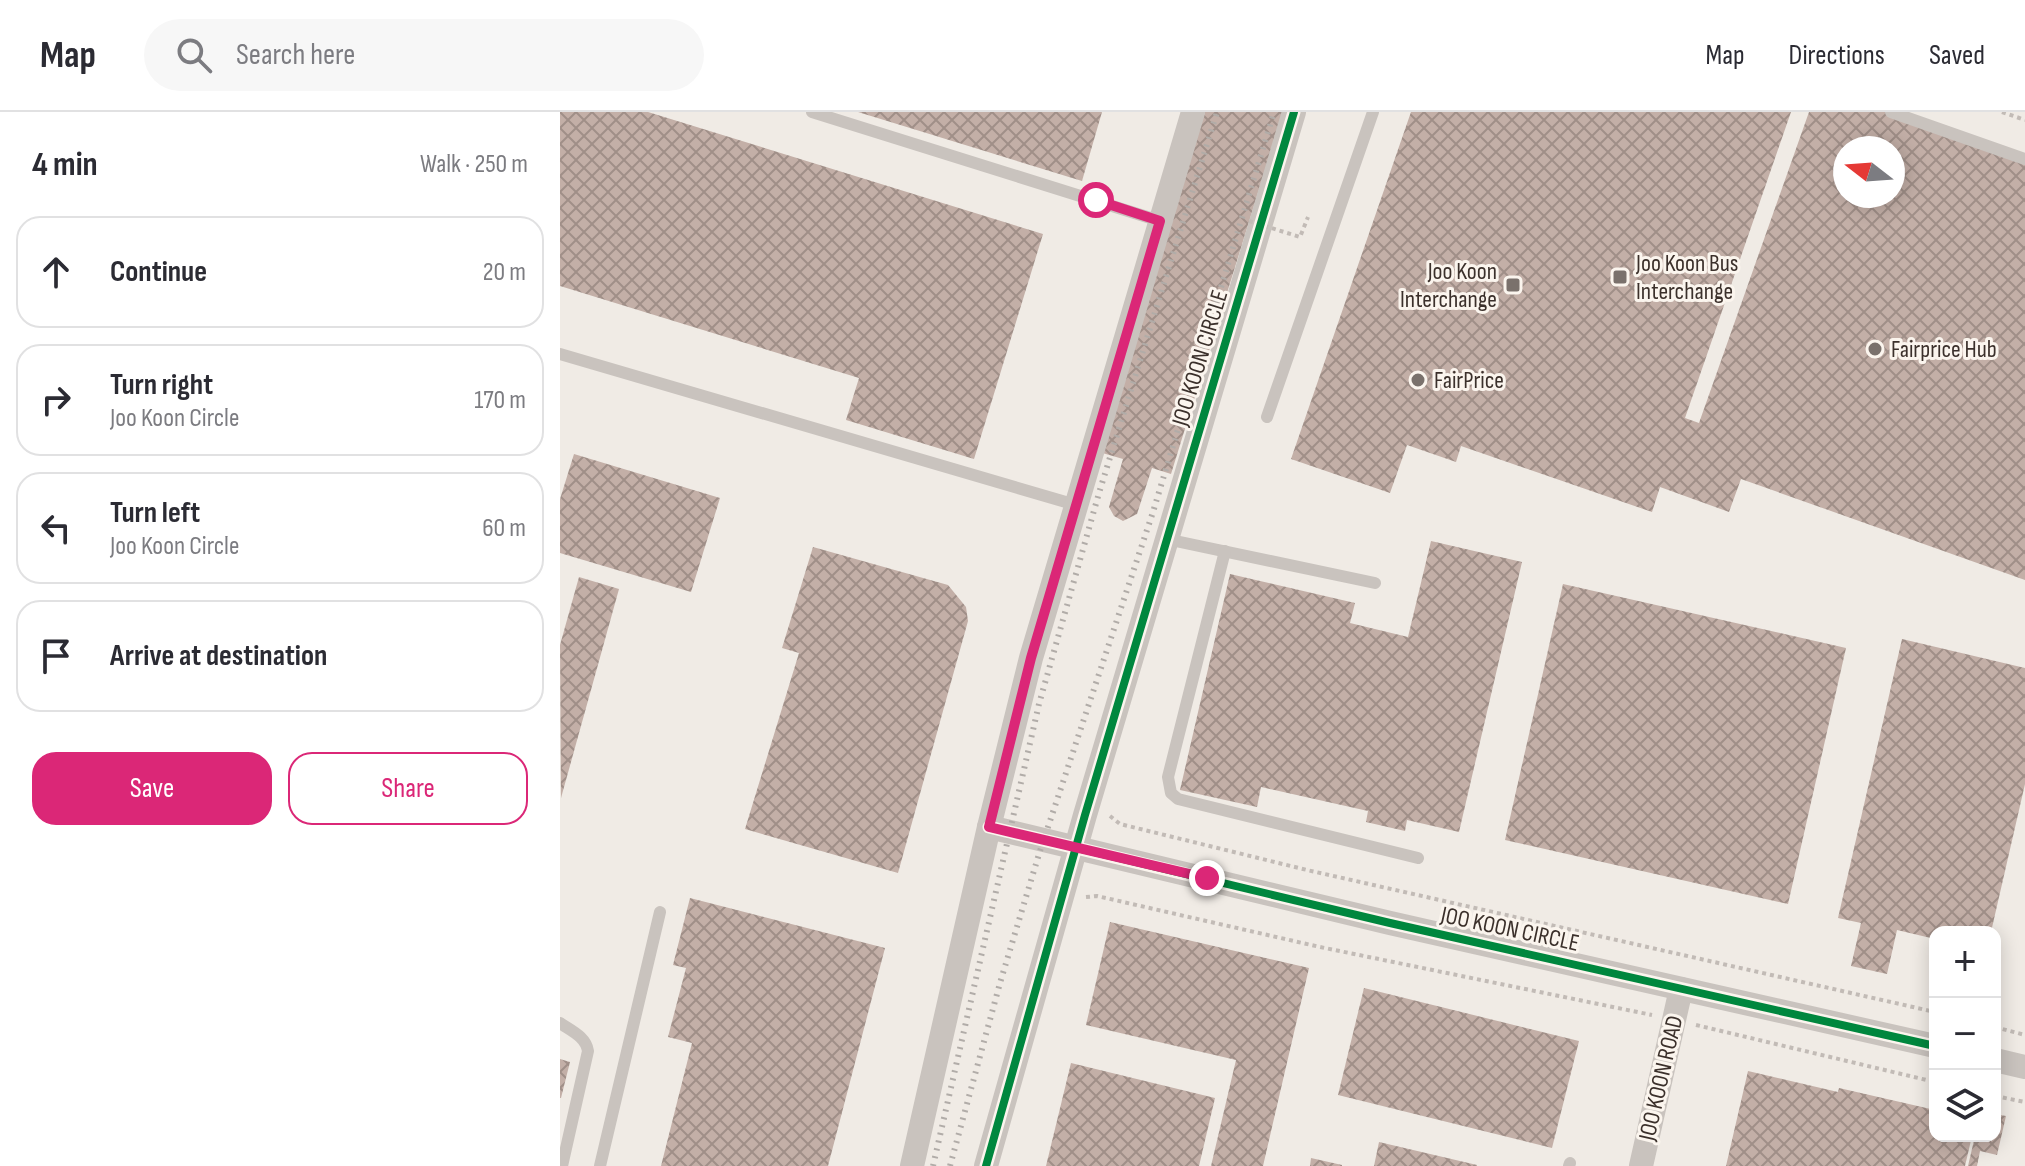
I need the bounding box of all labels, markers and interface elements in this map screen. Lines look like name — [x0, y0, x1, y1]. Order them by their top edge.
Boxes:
search box — [144, 19, 704, 91]
text: Map — [40, 33, 96, 78]
icon: search — [172, 33, 216, 77]
text: Search here — [236, 37, 355, 73]
text: Map — [1706, 39, 1745, 72]
text: Directions — [1789, 39, 1885, 72]
text: Saved — [1929, 39, 1985, 72]
north arrow — [1833, 136, 1905, 208]
text: 4 min — [32, 144, 98, 185]
text: Walk · 250 m — [420, 149, 528, 180]
route start — [1078, 182, 1114, 218]
place label: Joo Koon Bus Interchange — [1635, 249, 1738, 306]
icon: ahead — [34, 250, 78, 294]
text: Continue — [110, 254, 207, 290]
text: 20 m — [483, 257, 526, 288]
place label: Joo Koon Interchange — [1400, 257, 1497, 314]
marker: Joo Koon Bus Interchange — [1611, 268, 1629, 286]
marker: Joo Koon Interchange — [1504, 276, 1522, 294]
street label: JOO KOON CIRCLE — [1165, 287, 1234, 430]
place label: Fairprice Hub — [1891, 335, 1997, 364]
marker: Fairprice Hub — [1866, 340, 1884, 358]
place label: FairPrice — [1434, 366, 1504, 395]
text: Turn right — [110, 367, 213, 403]
marker: FairPrice — [1409, 371, 1427, 389]
icon: right — [34, 378, 78, 422]
text: 170 m — [474, 385, 526, 416]
text: Joo Koon Circle — [110, 403, 239, 434]
text: Turn left — [110, 495, 200, 531]
icon: left — [34, 506, 78, 550]
text: 60 m — [482, 513, 526, 544]
text: Joo Koon Circle — [110, 531, 239, 562]
icon: arrive — [34, 634, 78, 678]
text: Arrive at destination — [110, 638, 327, 674]
button: Save — [32, 752, 272, 825]
button: Share — [288, 752, 528, 825]
route end — [1189, 860, 1225, 896]
street label: JOO KOON CIRCLE — [1437, 900, 1582, 958]
map controls — [1929, 926, 2001, 1142]
button: + — [1929, 926, 2001, 998]
button: − — [1929, 998, 2001, 1070]
street label: JOO KOON ROAD — [1632, 1013, 1689, 1144]
button: layers — [1929, 1070, 2001, 1142]

